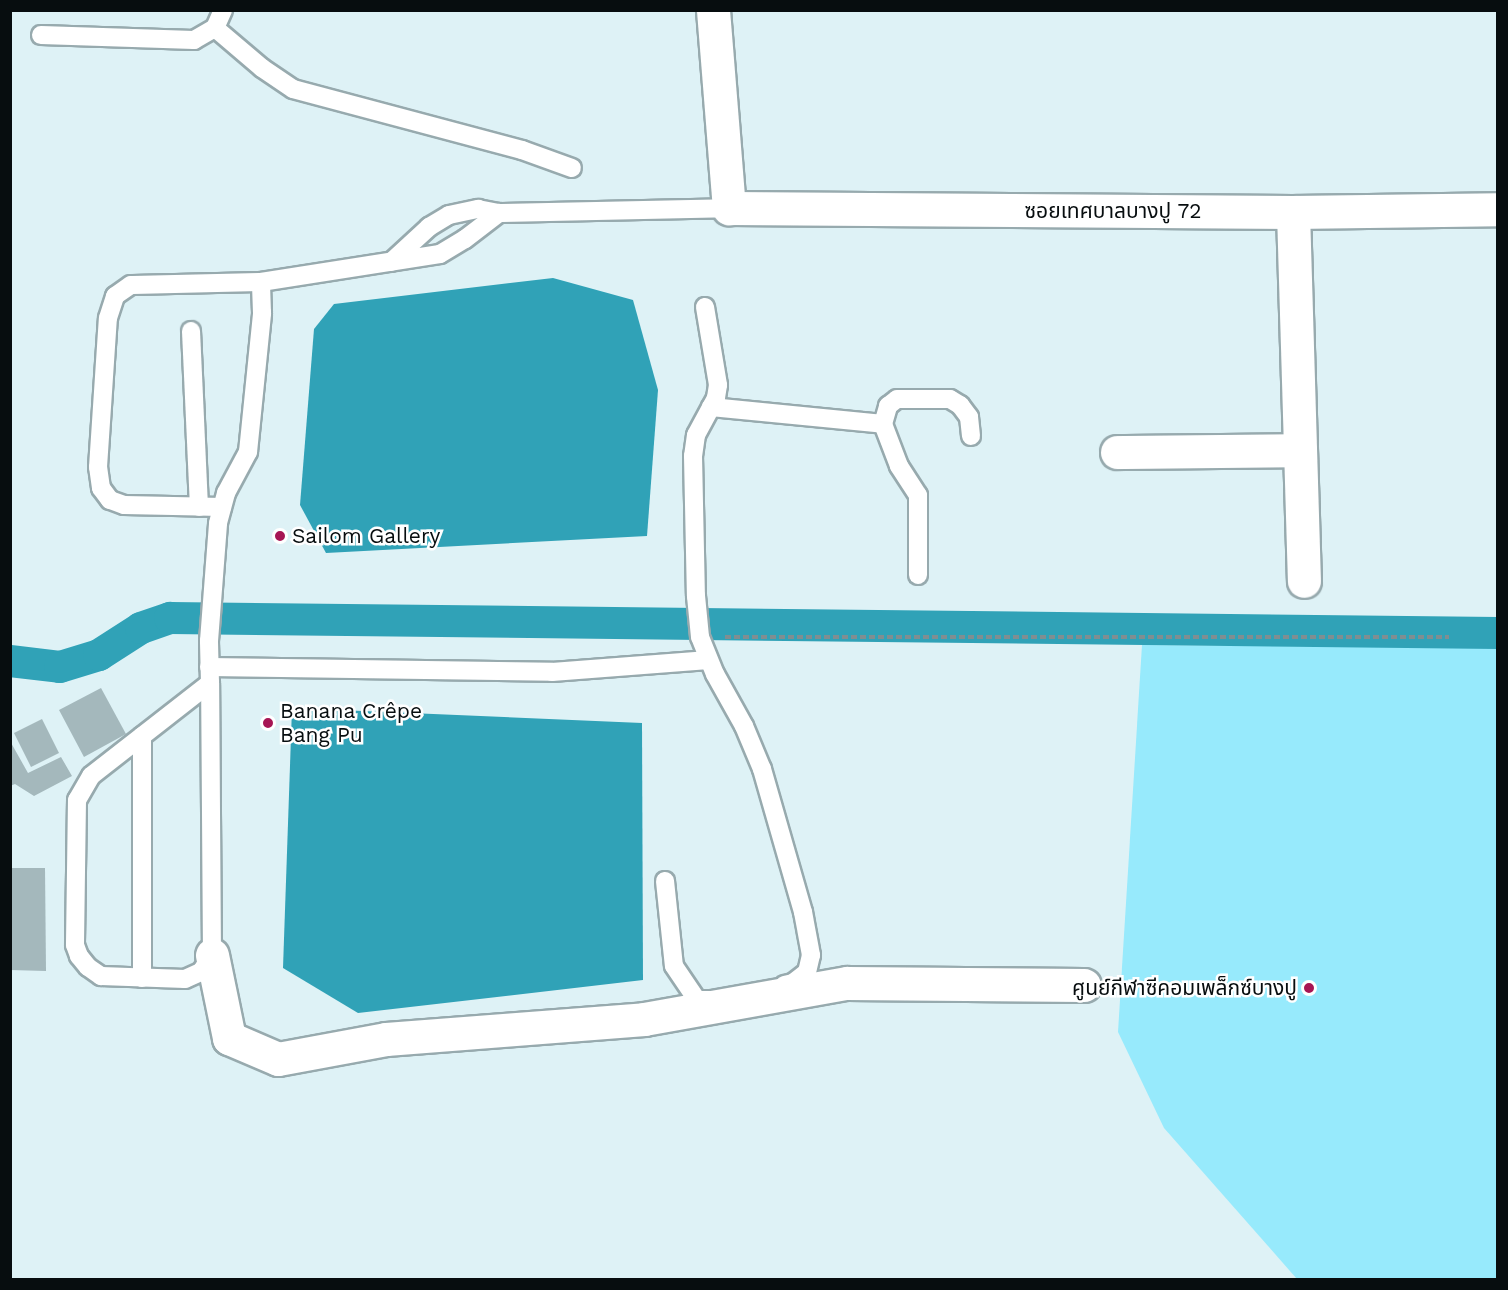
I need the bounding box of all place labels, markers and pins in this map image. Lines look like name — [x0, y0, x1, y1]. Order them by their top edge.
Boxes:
place label: Sailom Gallery — [292, 523, 440, 549]
marker: Sailom Gallery — [273, 529, 287, 543]
place label: Banana Crêpe Bang Pu — [280, 698, 423, 748]
marker: Banana Crêpe Bang Pu — [261, 716, 275, 730]
place label: ศูนย์กีฬาซีคอมเพล็กซ์บางปู — [1072, 975, 1297, 1001]
marker: ศูนย์กีฬาซีคอมเพล็กซ์บางปู — [1302, 981, 1316, 995]

